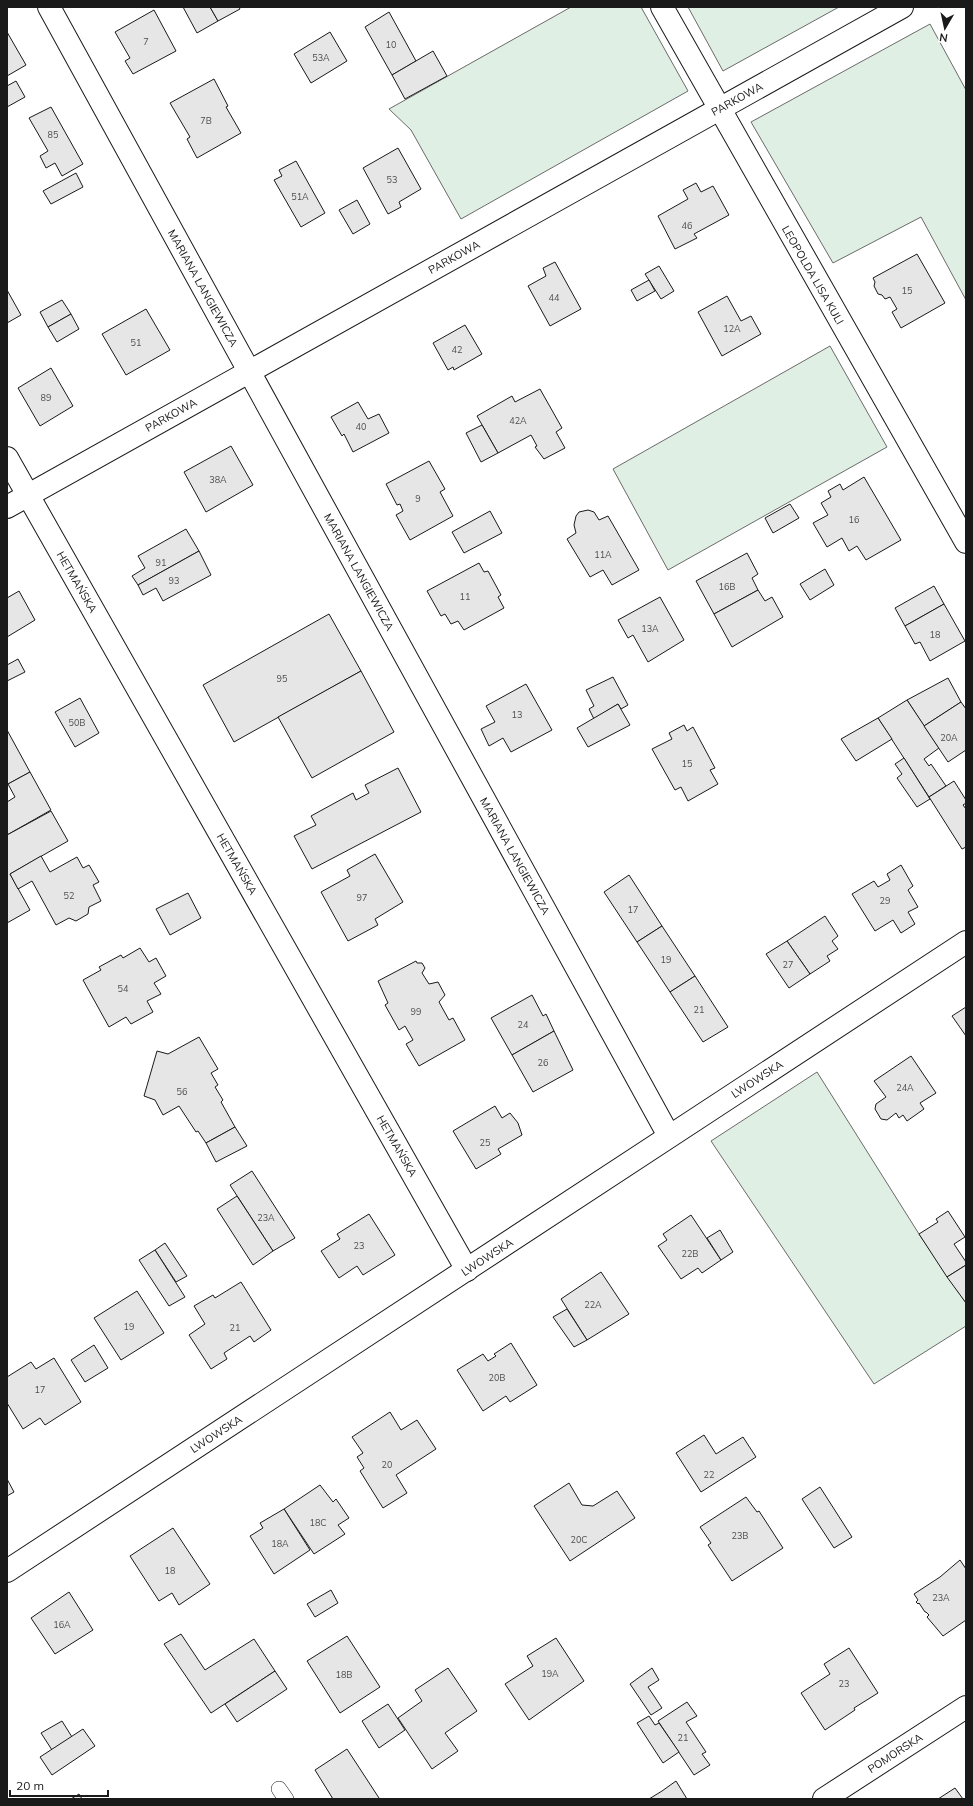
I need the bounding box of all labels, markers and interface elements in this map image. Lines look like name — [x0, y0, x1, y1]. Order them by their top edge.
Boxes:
north arrow — [925, 8, 965, 48]
text: N — [938, 30, 949, 45]
house number: 7 — [143, 36, 149, 47]
house number: 10 — [386, 39, 396, 50]
house number: 53A — [312, 52, 330, 63]
street label: PARKOWA — [709, 79, 765, 119]
house number: 7B — [200, 115, 212, 126]
house number: 85 — [48, 129, 59, 140]
house number: 53 — [387, 174, 397, 185]
house number: 51A — [291, 191, 309, 202]
house number: 46 — [682, 220, 692, 231]
street label: LEOPOLDA LISA KULI — [779, 223, 847, 327]
street label: MARIANA LANGIEWICZA — [165, 227, 241, 349]
street label: PARKOWA — [426, 237, 482, 277]
house number: 15 — [902, 285, 913, 296]
house number: 44 — [549, 292, 560, 303]
house number: 12A — [723, 323, 741, 334]
house number: 51 — [131, 337, 141, 348]
house number: 42 — [452, 344, 462, 355]
house number: 89 — [41, 392, 51, 403]
street label: PARKOWA — [143, 395, 199, 435]
house number: 42A — [509, 415, 527, 426]
house number: 40 — [356, 421, 366, 432]
house number: 38A — [209, 474, 227, 485]
house number: 9 — [415, 493, 421, 504]
street label: MARIANA LANGIEWICZA — [321, 511, 397, 633]
house number: 16 — [849, 514, 859, 525]
street label: HETMAŃSKA — [54, 549, 100, 615]
house number: 11A — [594, 549, 612, 560]
house number: 91 — [156, 557, 166, 568]
house number: 93 — [169, 575, 179, 586]
house number: 16B — [719, 581, 735, 592]
house number: 11 — [460, 591, 470, 602]
house number: 13A — [641, 623, 659, 634]
house number: 18 — [930, 629, 940, 640]
house number: 95 — [277, 673, 288, 684]
house number: 13 — [512, 709, 522, 720]
house number: 50B — [69, 717, 85, 728]
house number: 20A — [940, 732, 958, 743]
house number: 15 — [682, 758, 693, 769]
street label: MARIANA LANGIEWICZA — [477, 795, 553, 917]
street label: HETMAŃSKA — [214, 831, 260, 897]
house number: 52 — [64, 890, 74, 901]
house number: 97 — [357, 892, 367, 903]
house number: 29 — [880, 895, 890, 906]
house number: 17 — [628, 904, 638, 915]
house number: 19 — [661, 954, 671, 965]
house number: 27 — [783, 959, 793, 970]
house number: 54 — [118, 983, 129, 994]
house number: 21 — [694, 1004, 704, 1015]
house number: 99 — [411, 1006, 421, 1017]
house number: 24 — [518, 1019, 529, 1030]
house number: 26 — [538, 1057, 548, 1068]
street label: LWOWSKA — [728, 1057, 786, 1101]
house number: 24A — [896, 1082, 914, 1093]
house number: 56 — [177, 1086, 187, 1097]
street label: HETMAŃSKA — [374, 1113, 420, 1179]
house number: 25 — [480, 1137, 491, 1148]
house number: 23A — [257, 1212, 275, 1223]
street label: LWOWSKA — [458, 1235, 516, 1279]
house number: 23 — [354, 1240, 364, 1251]
house number: 22B — [682, 1248, 698, 1259]
house number: 22A — [584, 1299, 602, 1310]
house number: 19 — [124, 1321, 134, 1332]
house number: 21 — [230, 1322, 240, 1333]
house number: 20B — [489, 1372, 505, 1383]
house number: 17 — [35, 1384, 45, 1395]
street label: LWOWSKA — [187, 1412, 245, 1456]
house number: 20 — [382, 1459, 392, 1470]
house number: 22 — [704, 1469, 714, 1480]
house number: 18C — [310, 1517, 326, 1528]
house number: 23B — [732, 1530, 748, 1541]
house number: 20C — [571, 1534, 587, 1545]
house number: 18A — [271, 1538, 289, 1549]
house number: 18 — [165, 1565, 175, 1576]
house number: 23A — [932, 1592, 950, 1603]
house number: 16A — [53, 1619, 71, 1630]
house number: 19A — [541, 1668, 559, 1679]
house number: 18B — [336, 1669, 352, 1680]
house number: 23 — [839, 1678, 849, 1689]
street label: POMORSKA — [865, 1730, 925, 1776]
house number: 21 — [678, 1732, 688, 1743]
scale bar — [10, 1772, 108, 1798]
text: 20 m — [16, 1778, 44, 1793]

